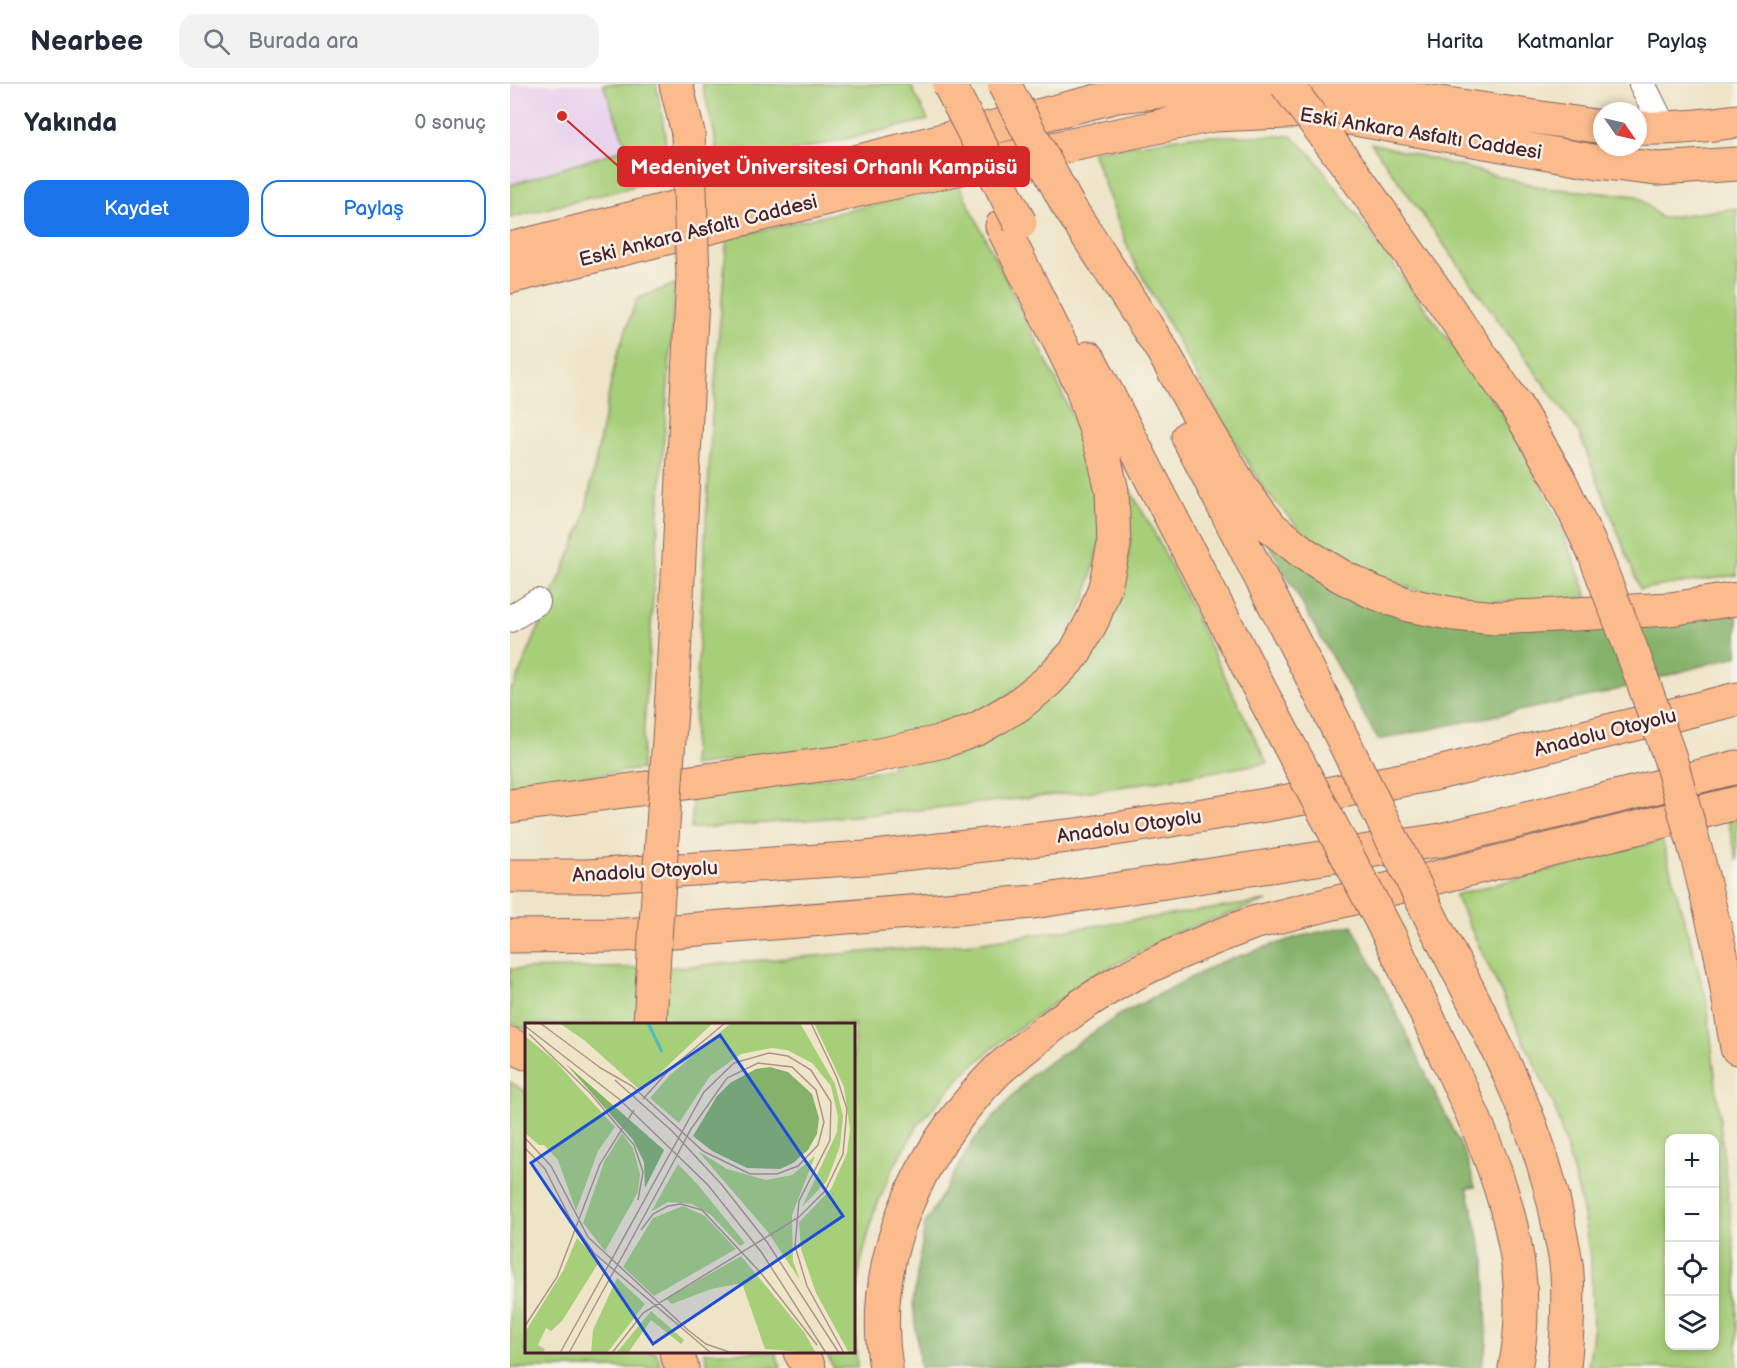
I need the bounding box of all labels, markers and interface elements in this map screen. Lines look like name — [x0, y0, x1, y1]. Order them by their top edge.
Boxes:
search box — [179, 14, 599, 68]
text: Nearbee — [30, 25, 143, 58]
icon: search — [200, 25, 233, 58]
text: Burada ara — [248, 28, 359, 55]
text: Harita — [1426, 29, 1484, 54]
text: Katmanlar — [1517, 29, 1613, 54]
text: Paylaş — [1646, 29, 1707, 54]
north arrow — [1593, 102, 1647, 156]
street label: Eski Ankara Asfaltı Caddesi — [1298, 103, 1544, 165]
text: Yakında — [24, 108, 117, 139]
text: 0 sonuç — [415, 111, 486, 135]
callout: Medeniyet Üniversitesi Orhanlı Kampüsü — [618, 147, 1029, 186]
text: Medeniyet Üniversitesi Orhanlı Kampüsü — [630, 155, 1018, 180]
button: Kaydet — [24, 180, 249, 237]
button: Paylaş — [261, 180, 486, 237]
street label: Eski Ankara Asfaltı Caddesi — [577, 190, 820, 272]
street label: Anadolu Otoyolu — [1532, 704, 1679, 762]
street label: Anadolu Otoyolu — [1055, 805, 1203, 849]
street label: Anadolu Otoyolu — [572, 856, 719, 888]
inset map — [525, 1023, 855, 1353]
map controls — [1665, 1134, 1719, 1350]
button: + — [1665, 1134, 1719, 1188]
button: − — [1665, 1188, 1719, 1242]
button: locate — [1665, 1242, 1719, 1296]
button: layers — [1665, 1296, 1719, 1350]

